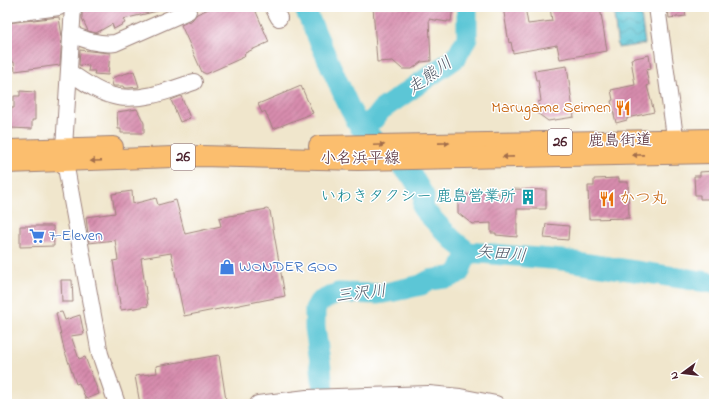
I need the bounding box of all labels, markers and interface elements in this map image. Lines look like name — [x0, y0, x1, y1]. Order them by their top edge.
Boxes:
water label: 走熊川 — [402, 51, 458, 101]
place label: Marugame Seimen — [491, 96, 611, 120]
restaurant icon: Marugame Seimen — [614, 99, 632, 117]
street label: 鹿島街道 — [588, 128, 652, 154]
road number: 26 — [548, 129, 572, 155]
one-way arrow — [438, 140, 451, 146]
one-way arrow — [373, 141, 385, 148]
road number: 26 — [171, 144, 195, 170]
street label: 小名浜平線 — [320, 147, 400, 171]
one-way arrow — [631, 152, 644, 158]
one-way arrow — [502, 154, 514, 161]
one-way arrow — [90, 157, 102, 164]
place label: いわきタクシー 鹿島営業所 — [320, 185, 516, 209]
place label: かつ丸 — [619, 187, 667, 211]
building icon: いわきタクシー 鹿島営業所 — [519, 188, 537, 206]
restaurant icon: かつ丸 — [598, 190, 616, 208]
place label: 7-Eleven — [49, 224, 103, 248]
supermarket icon: 7-Eleven — [28, 227, 46, 245]
water label: 矢田川 — [475, 239, 527, 269]
place label: WONDER GOO — [239, 255, 338, 279]
shop icon: WONDER GOO — [218, 258, 236, 276]
water label: 三沢川 — [334, 278, 388, 310]
north arrow — [663, 353, 703, 393]
text: N — [666, 370, 683, 381]

